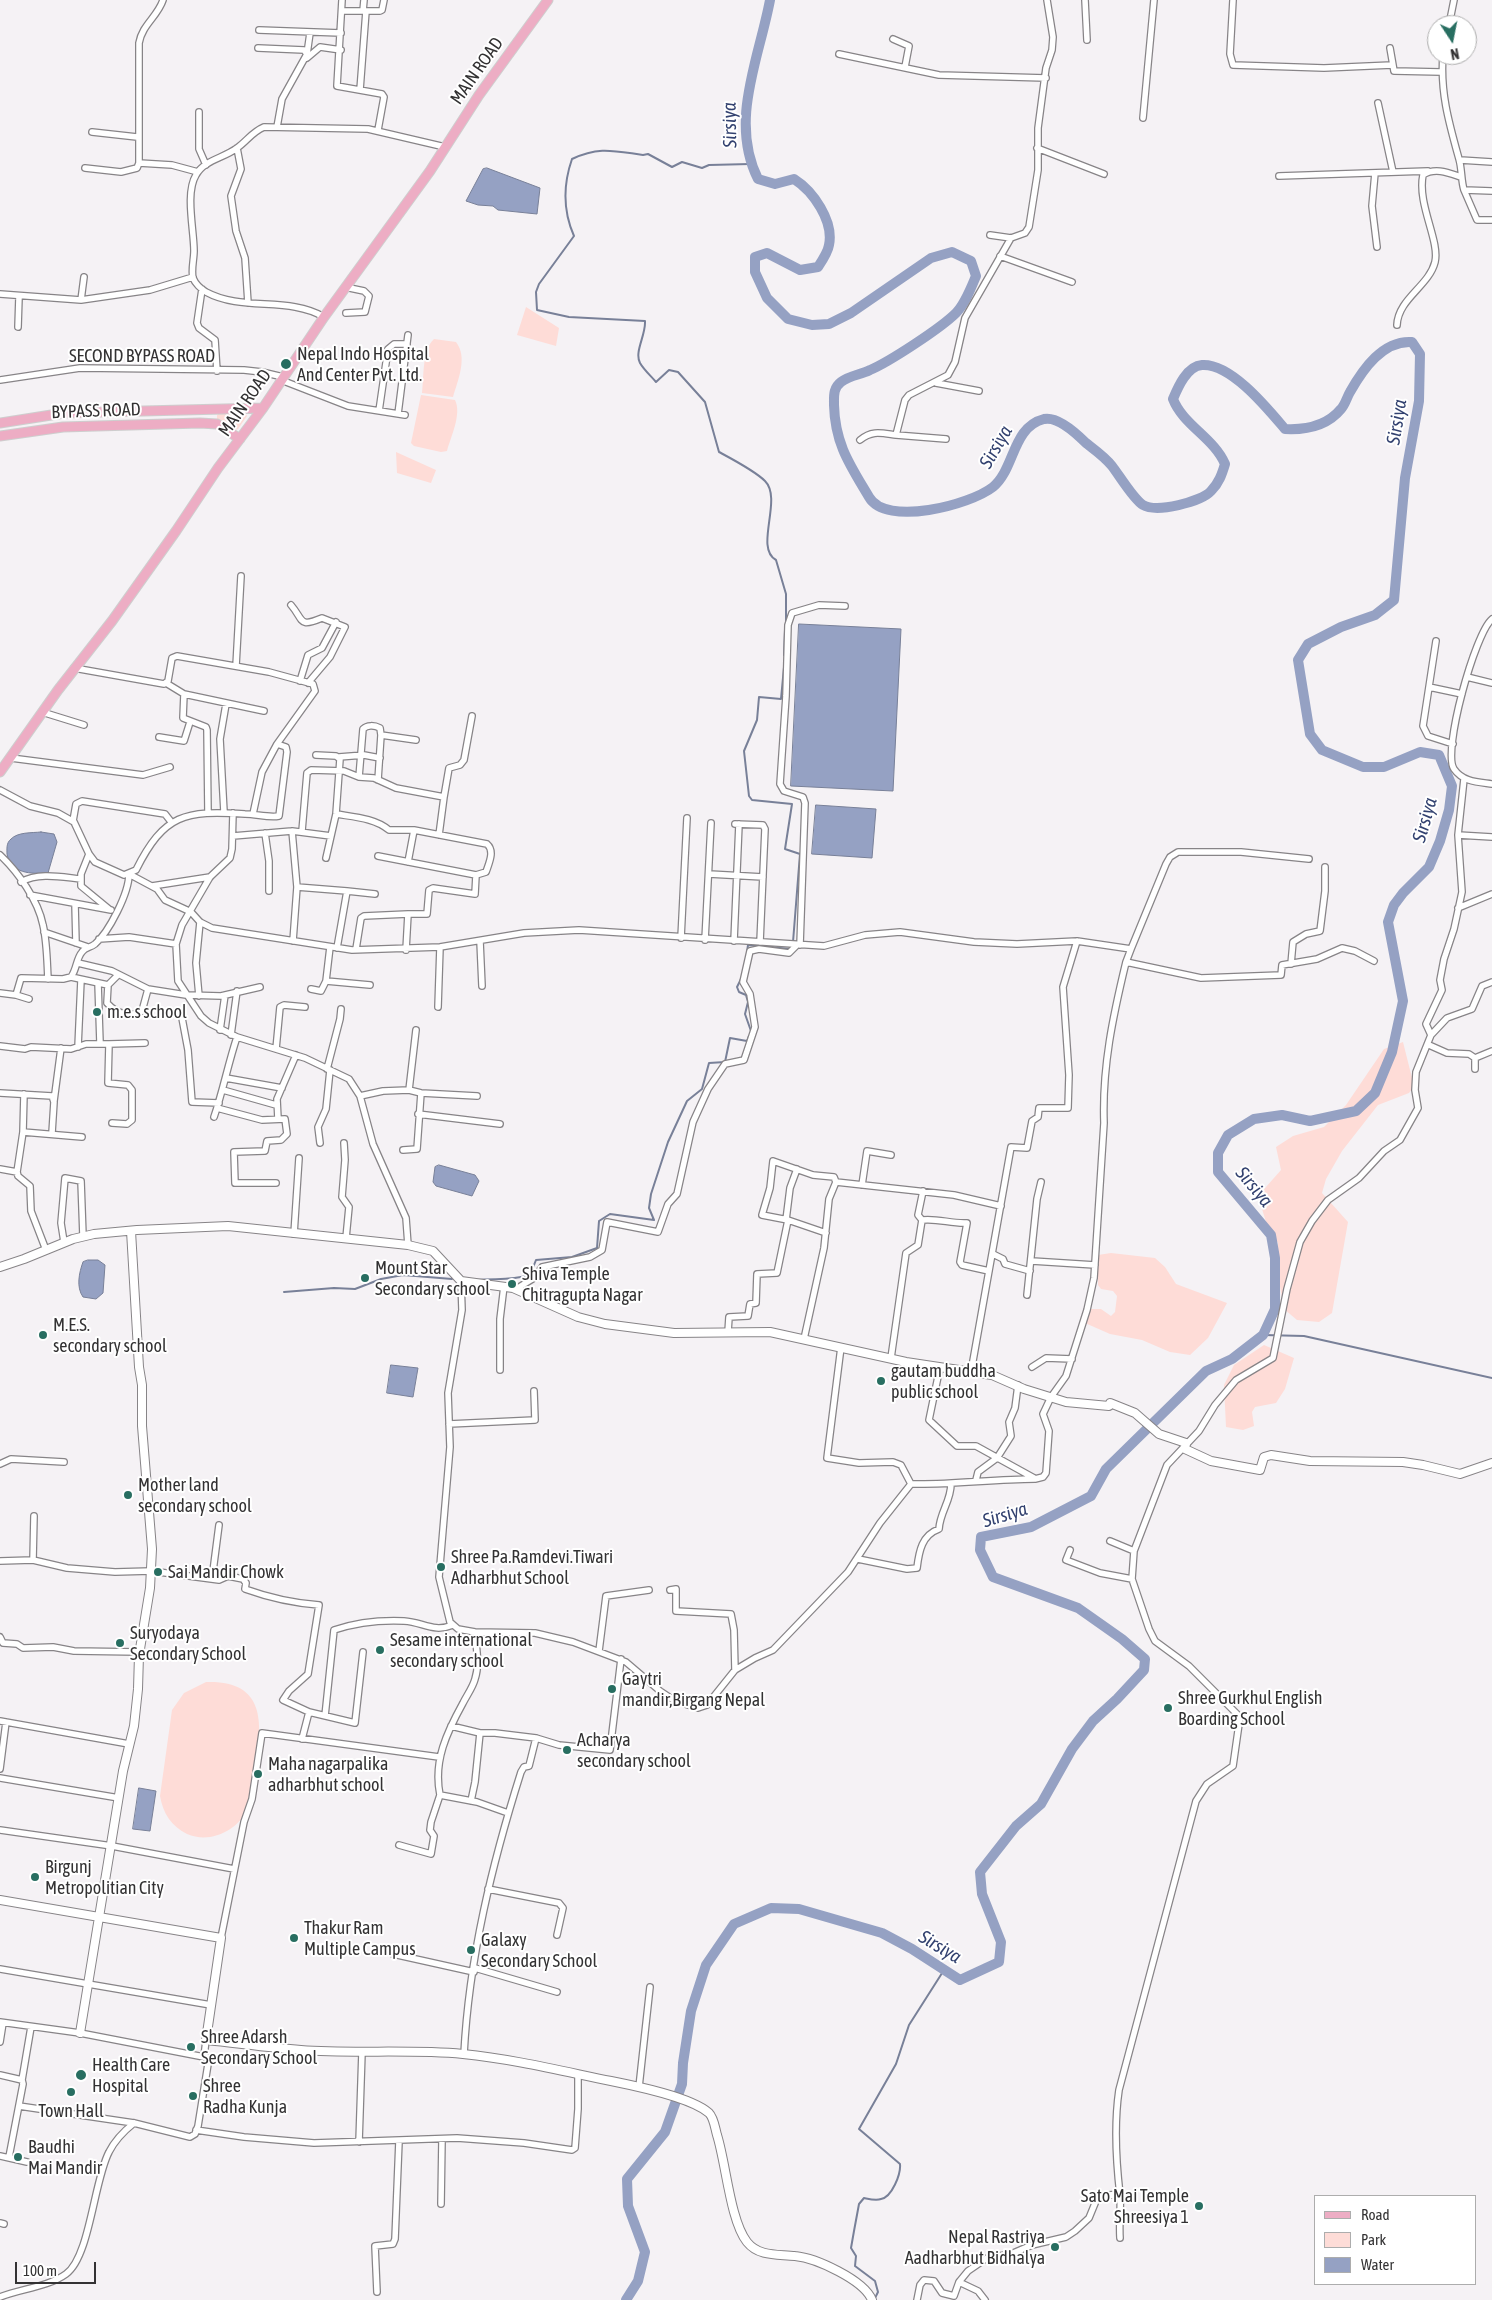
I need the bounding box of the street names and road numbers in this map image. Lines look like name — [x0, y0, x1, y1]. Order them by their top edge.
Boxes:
street label: MAIN ROAD — [446, 33, 508, 109]
street label: SECOND BYPASS ROAD — [69, 345, 215, 367]
street label: MAIN ROAD — [214, 365, 276, 441]
street label: BYPASS ROAD — [51, 399, 141, 423]

